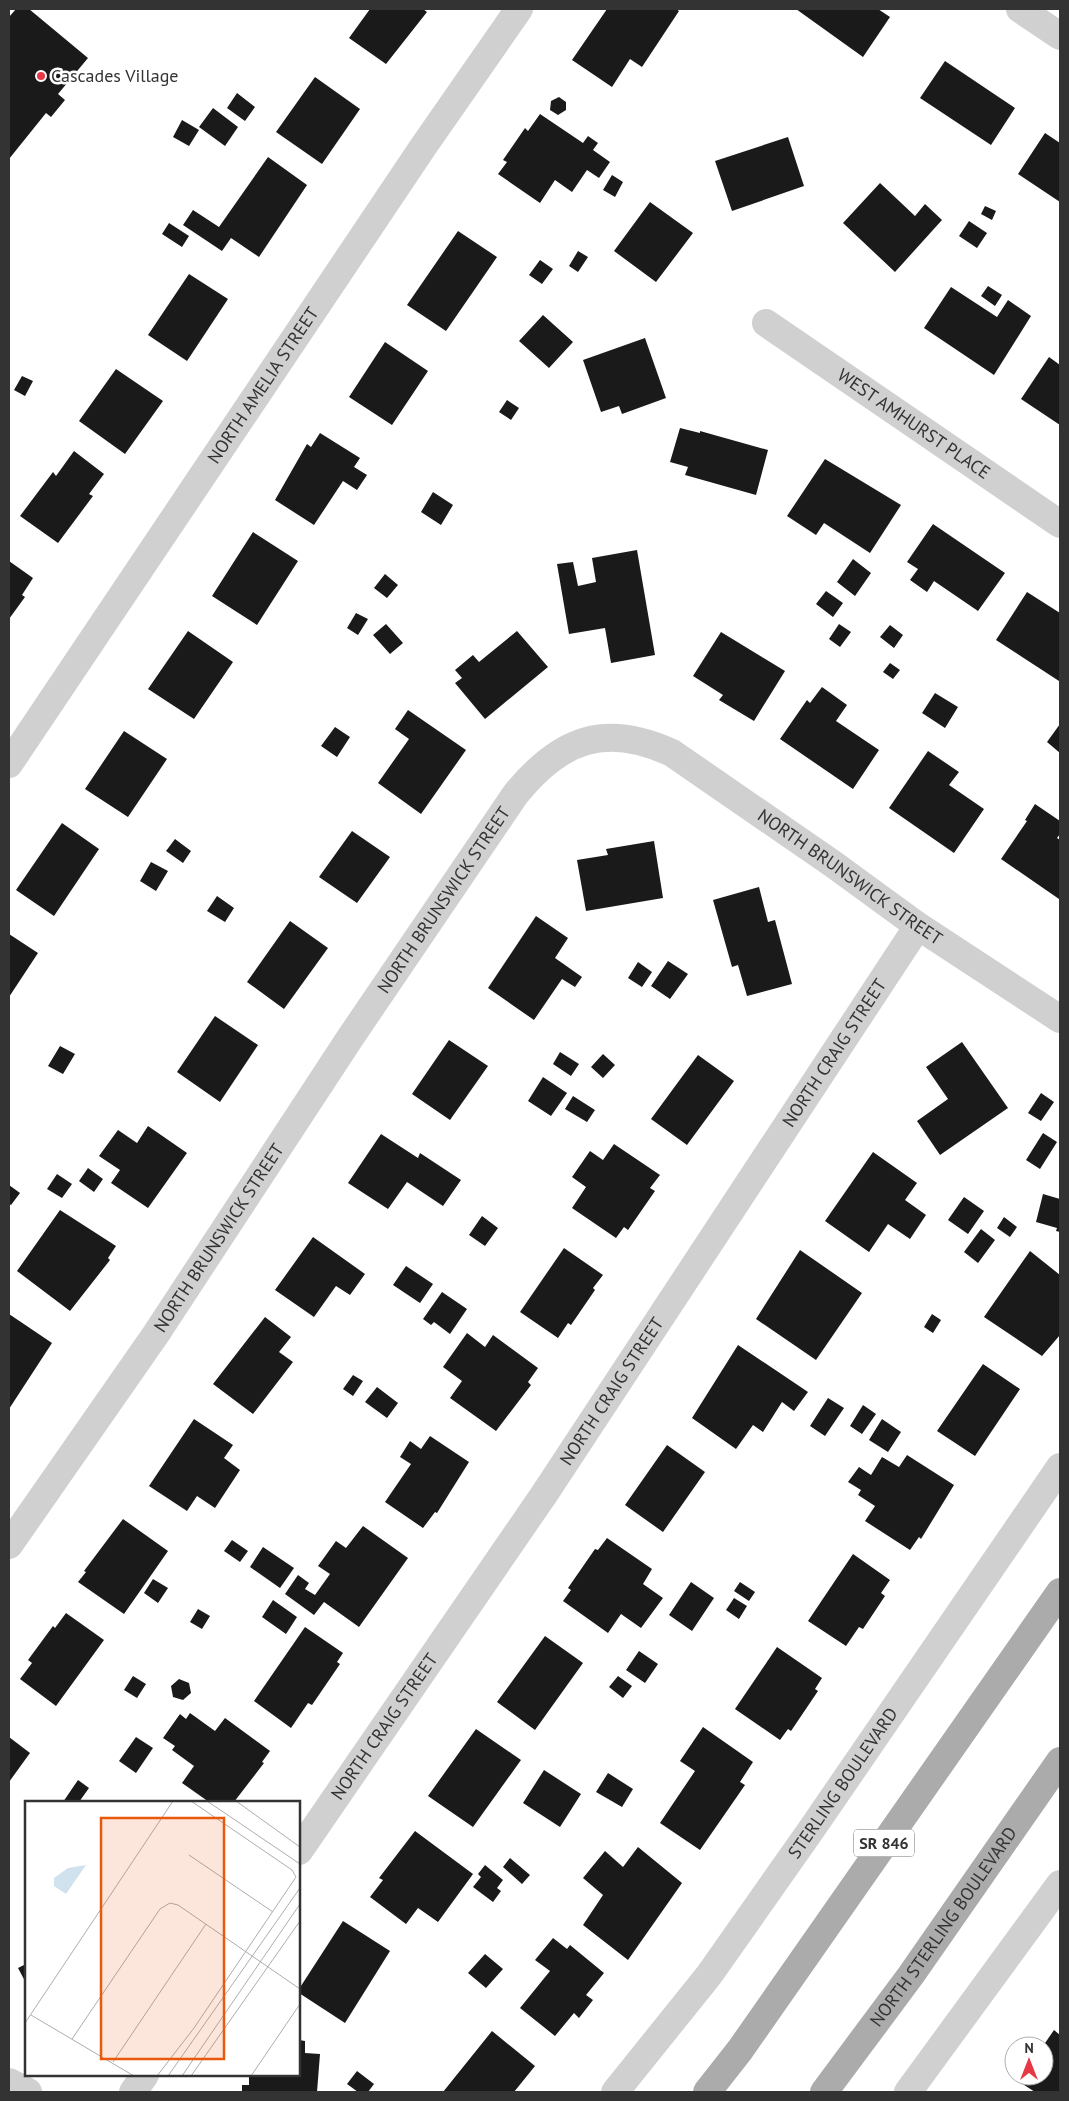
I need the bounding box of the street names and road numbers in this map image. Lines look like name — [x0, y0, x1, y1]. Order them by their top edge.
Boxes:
street label: NORTH AMELIA STREET — [202, 302, 323, 468]
street label: WEST AMHURST PLACE — [833, 363, 995, 484]
street label: NORTH BRUNSWICK STREET — [372, 802, 515, 997]
street label: NORTH BRUNSWICK STREET — [753, 804, 947, 950]
street label: NORTH CRAIG STREET — [777, 974, 891, 1131]
street label: NORTH BRUNSWICK STREET — [148, 1139, 289, 1336]
street label: NORTH CRAIG STREET — [554, 1313, 669, 1470]
street label: NORTH CRAIG STREET — [326, 1649, 442, 1804]
street label: STERLING BOULEVARD — [782, 1703, 903, 1863]
street label: NORTH STERLING BOULEVARD — [865, 1822, 1022, 2031]
road number: SR 846 — [854, 1830, 914, 1856]

